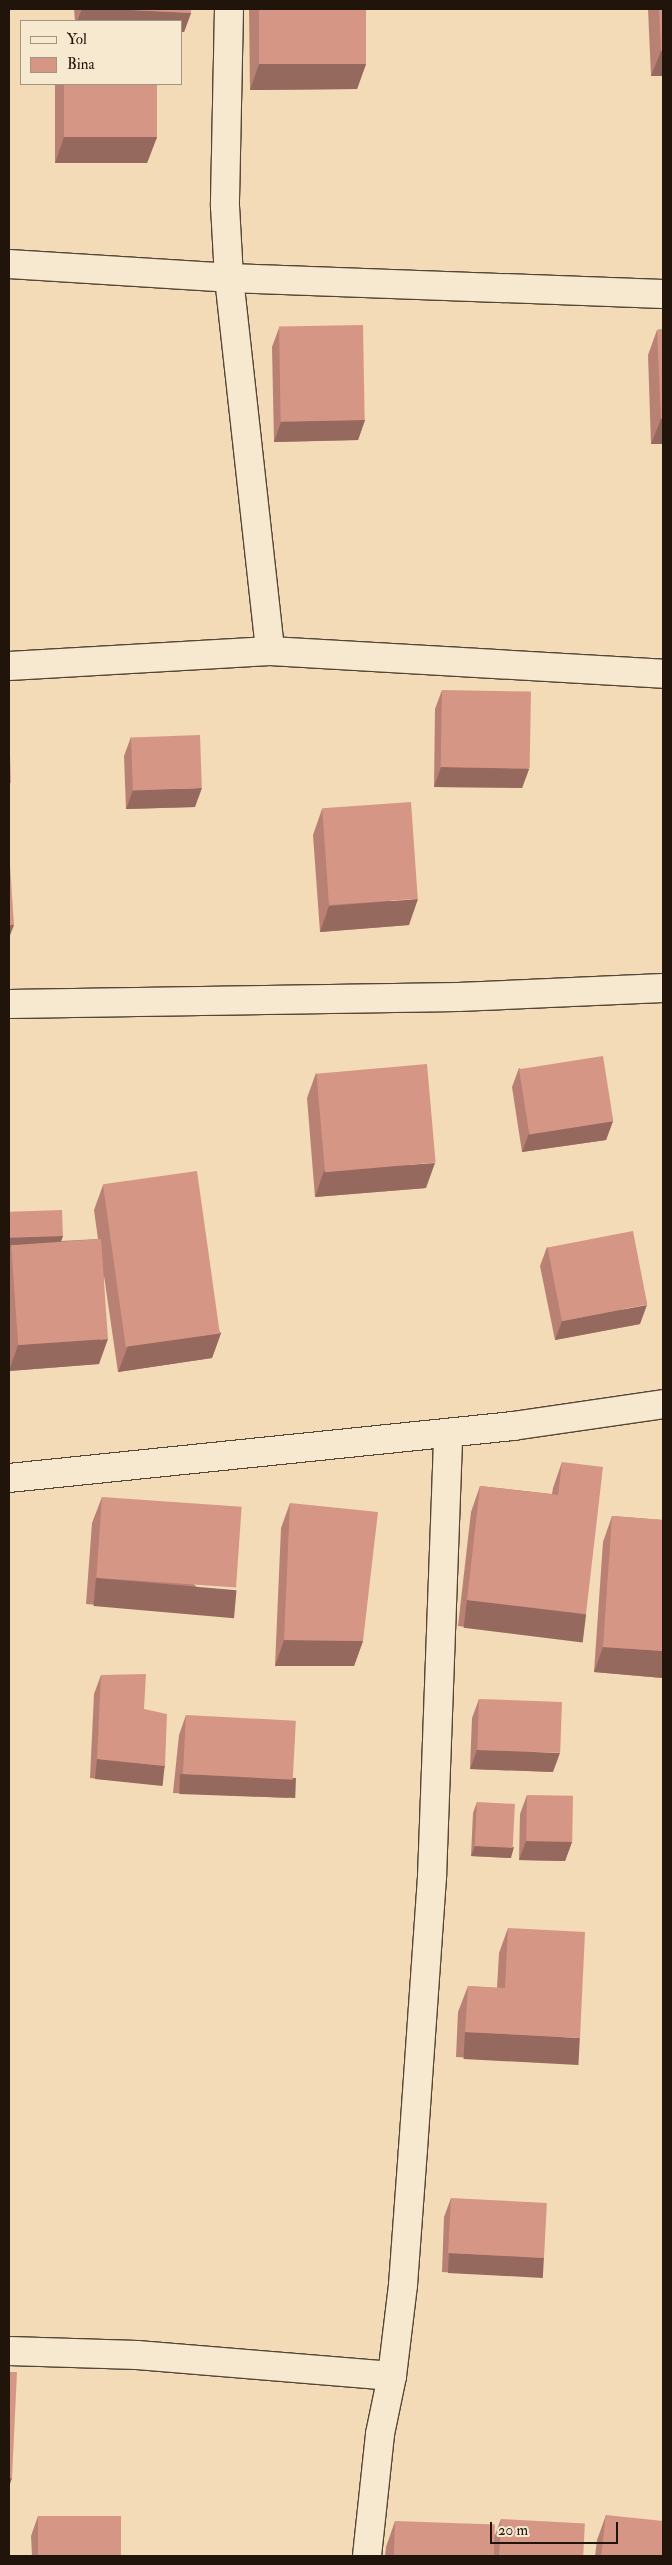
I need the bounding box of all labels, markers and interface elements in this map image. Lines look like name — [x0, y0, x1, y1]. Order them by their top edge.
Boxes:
legend — [20, 20, 182, 85]
text: Yol — [67, 30, 87, 49]
text: Bina — [67, 55, 95, 74]
scale bar — [492, 2512, 620, 2544]
text: 20 m — [498, 2521, 528, 2540]

